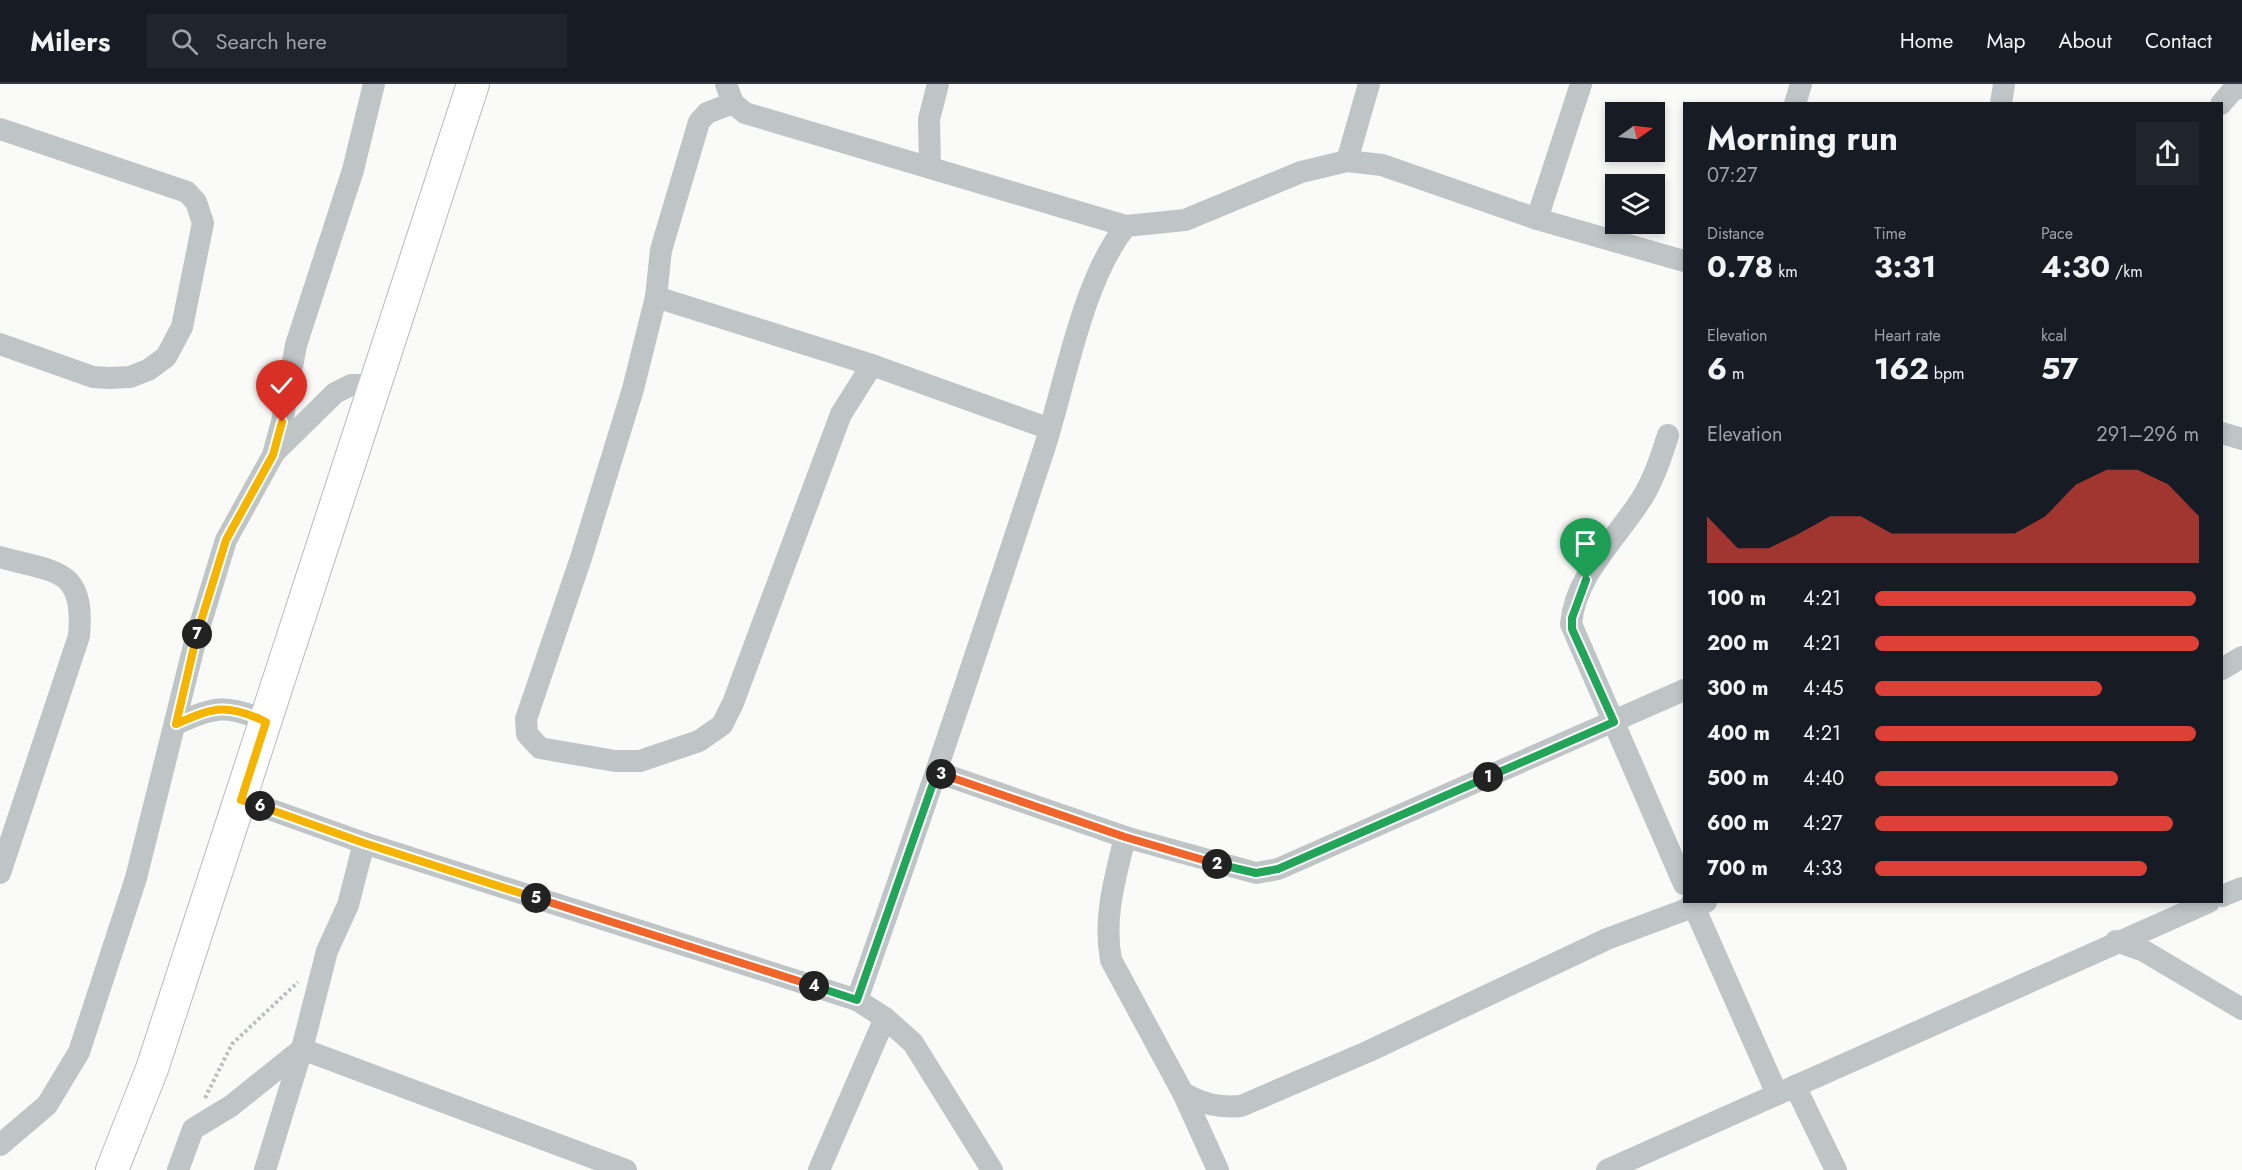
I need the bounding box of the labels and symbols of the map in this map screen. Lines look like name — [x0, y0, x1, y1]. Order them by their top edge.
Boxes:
north arrow — [1605, 102, 1665, 162]
pin — [256, 360, 307, 422]
pin — [1560, 518, 1611, 580]
pin: 7 — [182, 619, 212, 649]
pin: 3 — [926, 759, 956, 789]
pin: 1 — [1473, 762, 1503, 792]
pin: 6 — [245, 791, 275, 821]
pin: 2 — [1202, 849, 1232, 879]
pin: 5 — [521, 883, 551, 913]
pin: 4 — [799, 971, 829, 1001]

